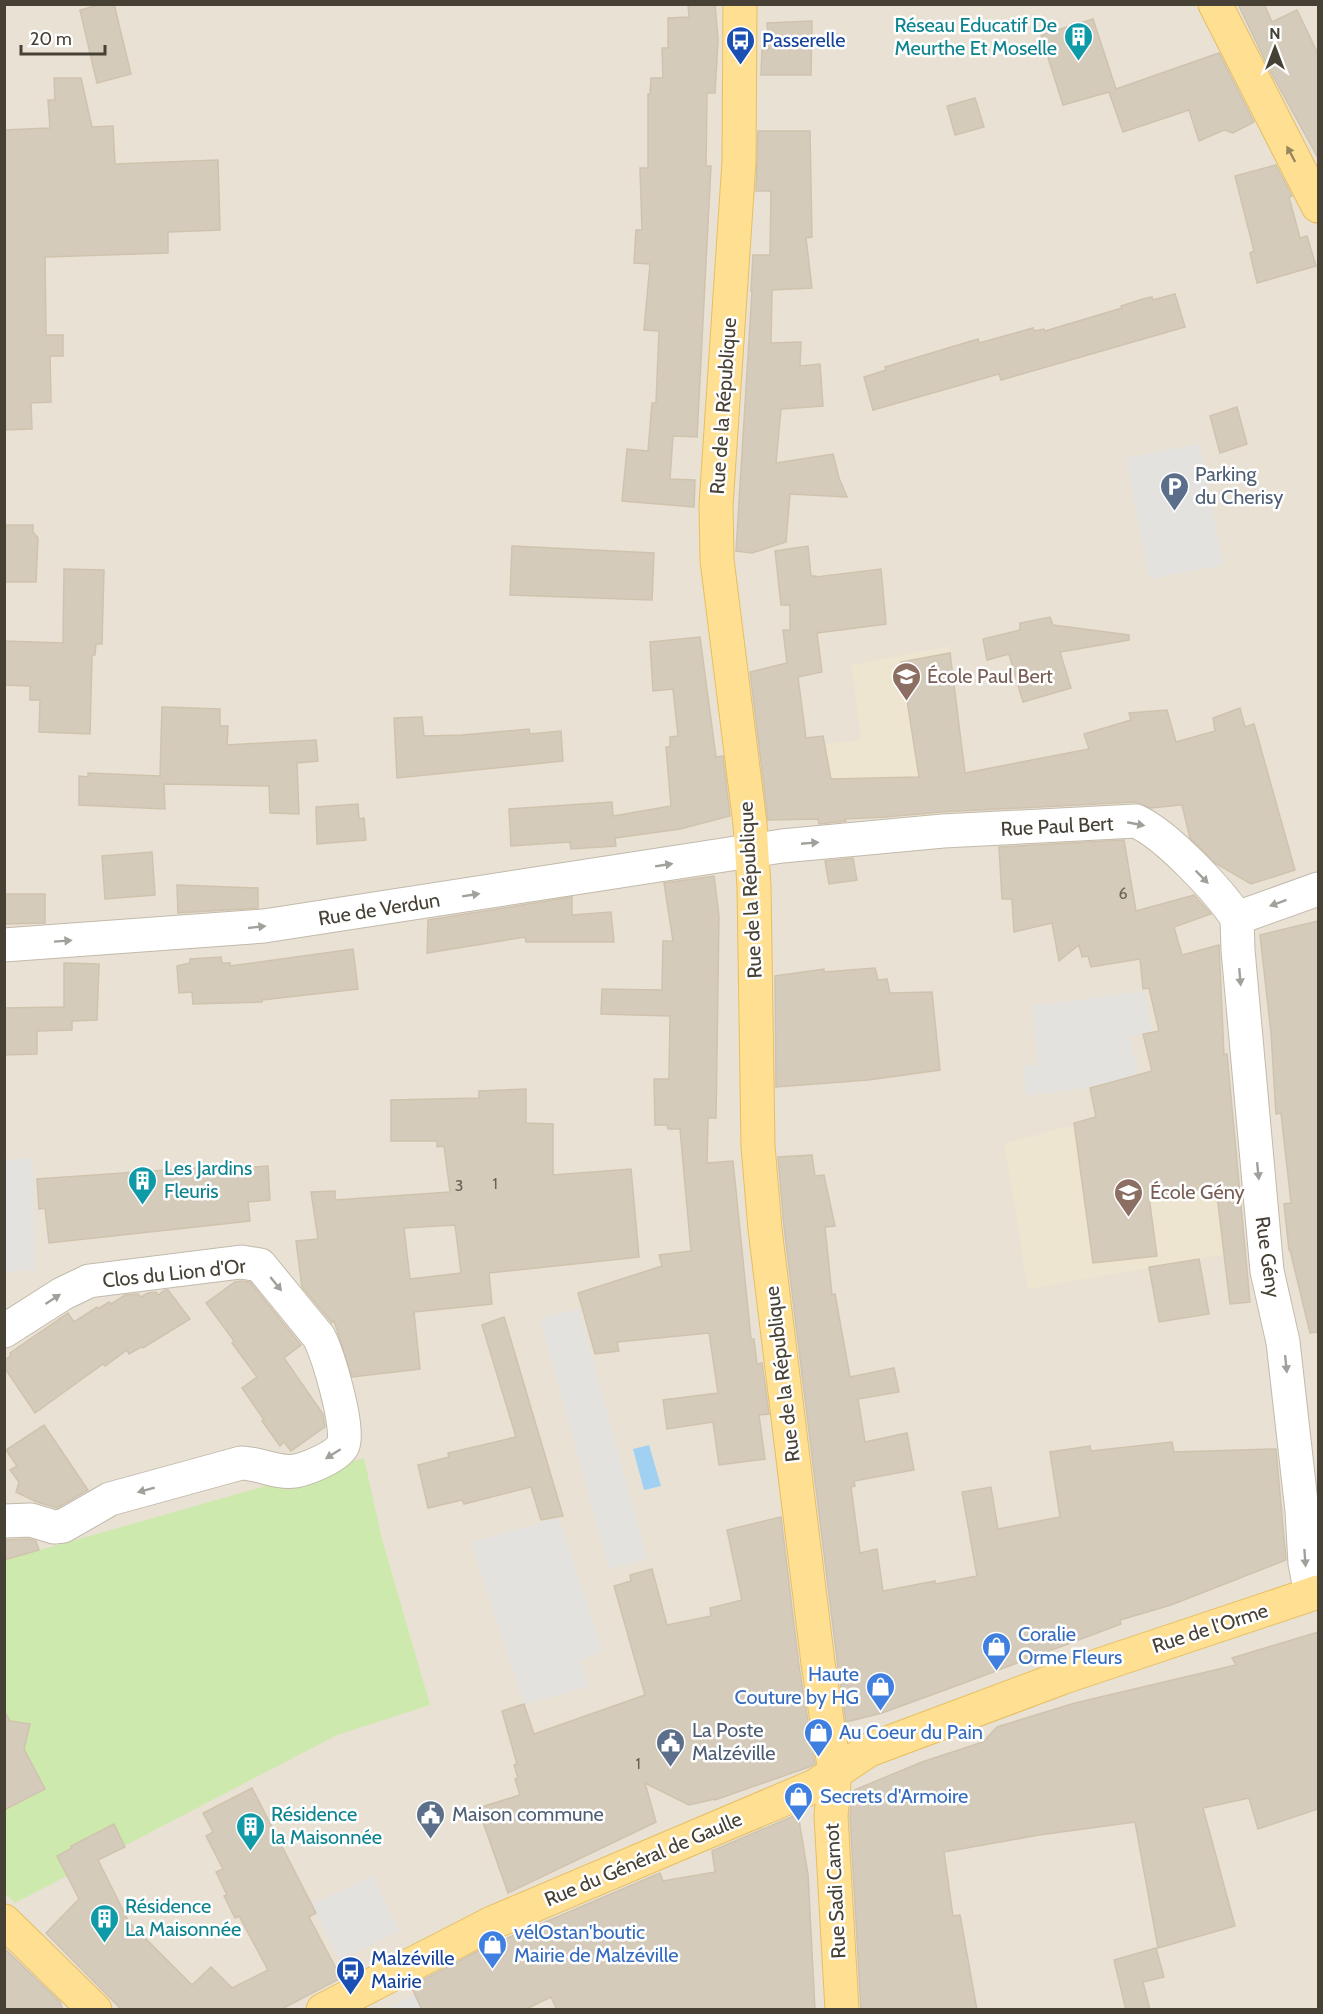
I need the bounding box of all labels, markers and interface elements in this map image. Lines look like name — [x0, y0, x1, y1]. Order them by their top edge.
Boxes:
place label: Réseau Educatif De Meurthe Et Moselle — [894, 13, 1057, 60]
scale bar — [21, 18, 105, 56]
north arrow — [1245, 18, 1305, 78]
building icon: Réseau Educatif De Meurthe Et Moselle — [1062, 20, 1094, 62]
bus stop icon: Passerelle — [725, 24, 757, 66]
text: N — [1269, 24, 1281, 43]
text: 20 m — [30, 28, 72, 50]
place label: Passerelle — [762, 28, 845, 52]
one-way arrow — [1286, 145, 1296, 162]
street label: Rue de la République — [705, 317, 741, 495]
place label: Parking du Cherisy — [1195, 462, 1283, 509]
parking icon: Parking du Cherisy — [1158, 470, 1190, 512]
school or university icon: École Paul Bert — [890, 660, 922, 702]
place label: École Paul Bert — [927, 664, 1053, 688]
street label: Rue de la République — [733, 801, 767, 979]
street label: Rue Paul Bert — [1000, 811, 1114, 841]
one-way arrow — [1127, 820, 1146, 829]
one-way arrow — [800, 838, 819, 848]
one-way arrow — [654, 860, 673, 869]
one-way arrow — [1195, 870, 1209, 885]
house number: 6 — [1118, 884, 1128, 903]
street label: Rue de Verdun — [316, 888, 442, 930]
one-way arrow — [462, 890, 481, 899]
one-way arrow — [1269, 899, 1287, 909]
one-way arrow — [248, 922, 267, 931]
one-way arrow — [53, 936, 72, 945]
one-way arrow — [1235, 967, 1245, 986]
place label: Les Jardins Fleuris — [164, 1156, 252, 1203]
one-way arrow — [1253, 1162, 1263, 1181]
building icon: Les Jardins Fleuris — [127, 1164, 159, 1206]
house number: 1 — [492, 1174, 498, 1193]
house number: 3 — [455, 1176, 463, 1195]
school or university icon: École Gény — [1113, 1176, 1145, 1218]
place label: École Gény — [1150, 1180, 1245, 1204]
street label: Rue Gény — [1250, 1215, 1286, 1299]
street label: Clos du Lion d'Or — [101, 1253, 247, 1292]
one-way arrow — [269, 1276, 282, 1292]
street label: Rue de la République — [759, 1285, 805, 1463]
one-way arrow — [45, 1293, 61, 1305]
one-way arrow — [1281, 1354, 1291, 1373]
one-way arrow — [324, 1449, 341, 1460]
one-way arrow — [137, 1485, 155, 1495]
one-way arrow — [1300, 1548, 1309, 1567]
street label: Rue de l'Orme — [1149, 1598, 1271, 1658]
place label: Coralie Orme Fleurs — [1018, 1622, 1122, 1669]
shop icon: Coralie Orme Fleurs — [981, 1630, 1013, 1672]
place label: Haute Couture by HG — [734, 1662, 859, 1709]
shop icon: Haute Couture by HG — [864, 1670, 896, 1712]
shop icon: Au Coeur du Pain — [802, 1716, 834, 1758]
place label: La Poste Malzéville — [692, 1718, 775, 1765]
place label: Au Coeur du Pain — [839, 1720, 983, 1744]
public building icon: La Poste Malzéville — [655, 1726, 687, 1768]
house number: 1 — [635, 1754, 641, 1773]
shop icon: Secrets d'Armoire — [783, 1780, 815, 1822]
place label: Secrets d'Armoire — [820, 1784, 968, 1808]
public building icon: Maison commune — [415, 1798, 447, 1840]
place label: Résidence la Maisonnée — [271, 1802, 382, 1849]
place label: Maison commune — [452, 1802, 604, 1826]
street label: Rue du Général de Gaulle — [541, 1807, 745, 1911]
building icon: Résidence la Maisonnée — [234, 1810, 266, 1852]
street label: Rue Sadi Carnot — [819, 1823, 851, 1959]
place label: Résidence La Maisonnée — [125, 1894, 241, 1941]
building icon: Résidence La Maisonnée — [88, 1902, 120, 1944]
place label: vélOstan'boutic Mairie de Malzéville — [514, 1920, 679, 1967]
shop icon: vélOstan'boutic Mairie de Malzéville — [477, 1928, 509, 1970]
place label: Malzéville Mairie — [371, 1946, 454, 1993]
bus stop icon: Malzéville Mairie — [334, 1954, 366, 1996]

